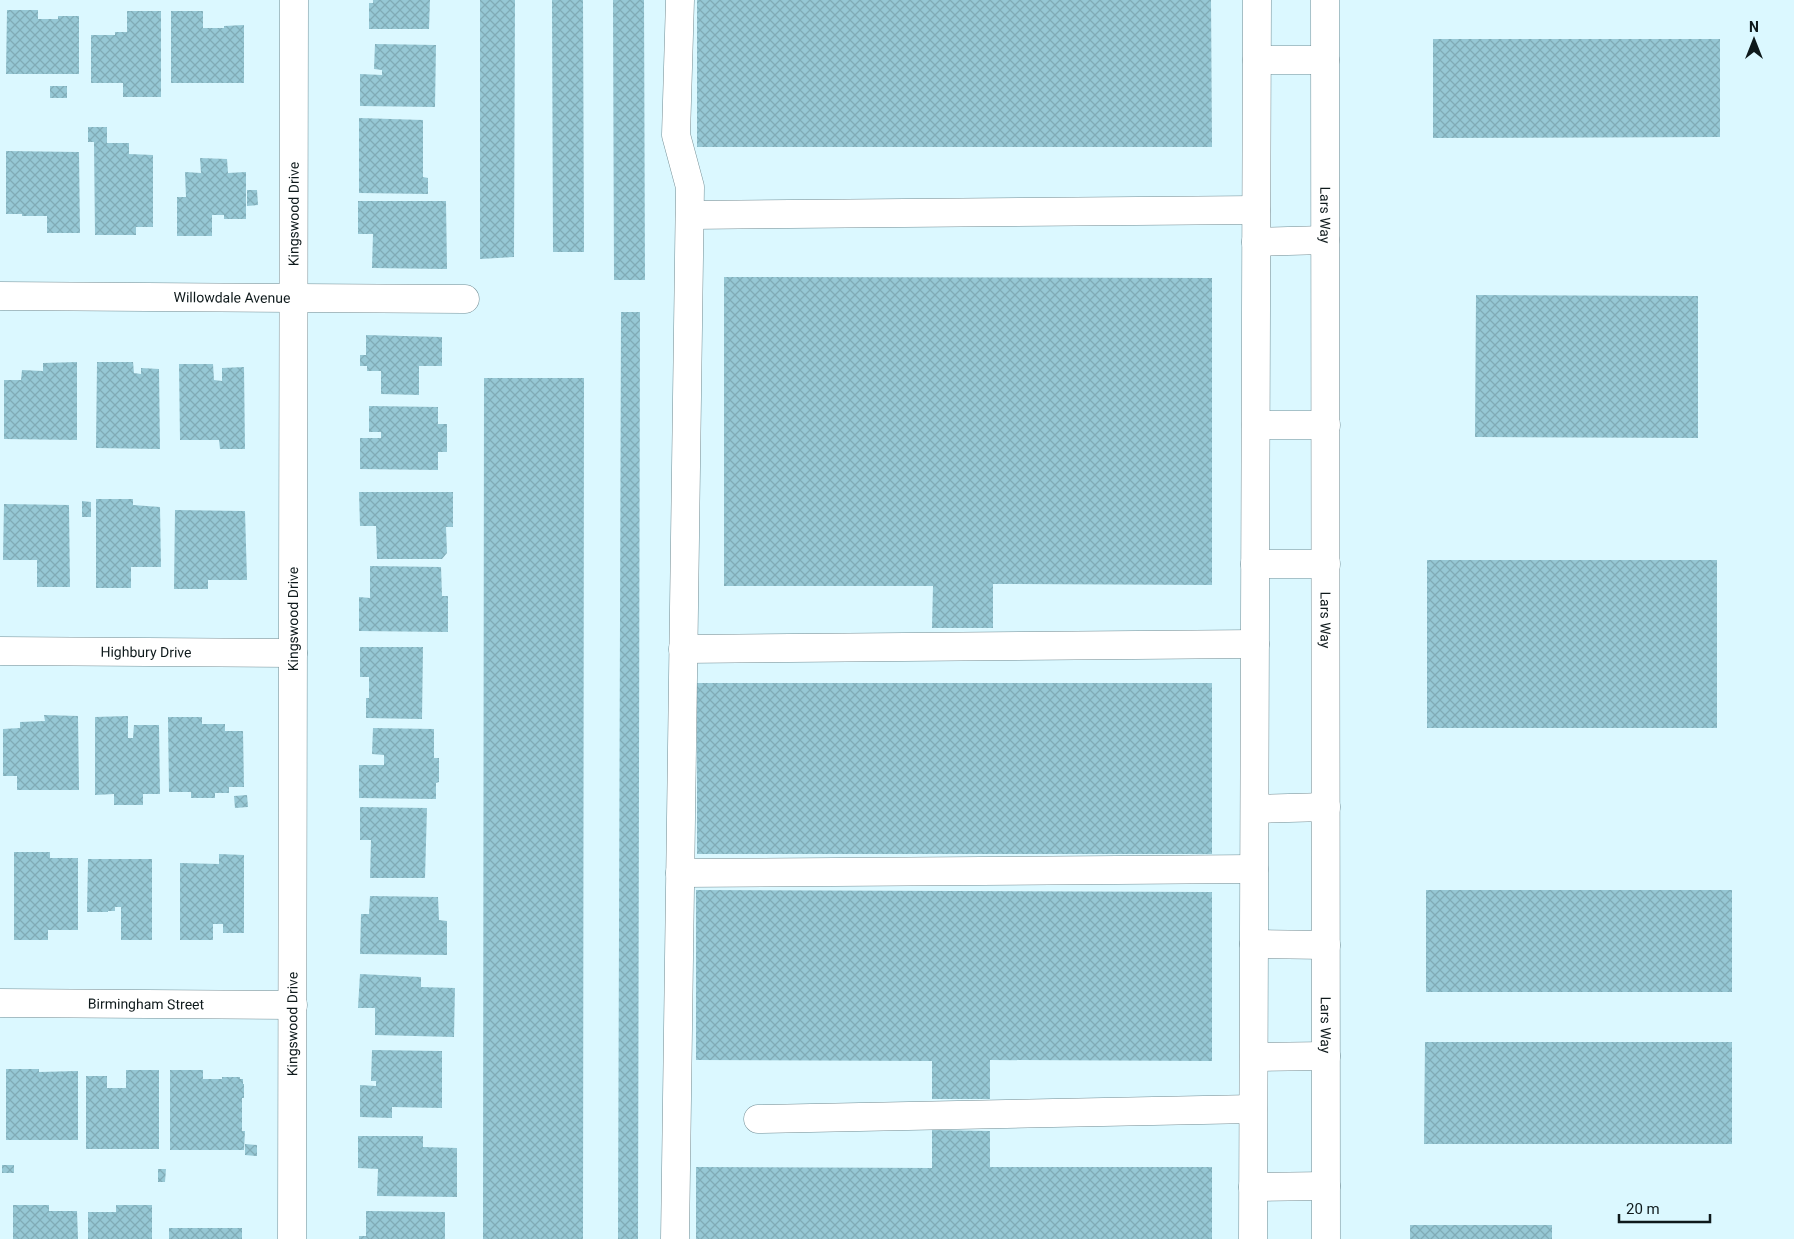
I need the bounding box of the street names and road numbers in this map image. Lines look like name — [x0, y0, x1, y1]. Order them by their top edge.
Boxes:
street label: Kingswood Drive — [286, 162, 302, 266]
street label: Lars Way — [1317, 187, 1333, 244]
street label: Willowdale Avenue — [174, 289, 290, 306]
street label: Kingswood Drive — [285, 567, 301, 671]
street label: Lars Way — [1317, 592, 1334, 649]
street label: Highbury Drive — [100, 644, 192, 660]
street label: Kingswood Drive — [284, 972, 300, 1076]
street label: Birmingham Street — [88, 996, 205, 1012]
street label: Lars Way — [1318, 997, 1334, 1054]

